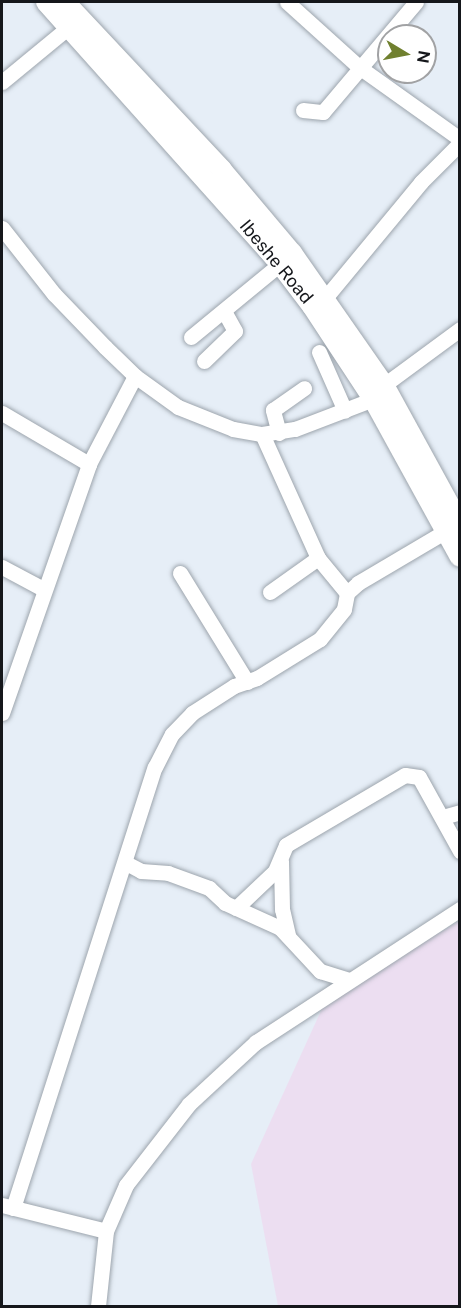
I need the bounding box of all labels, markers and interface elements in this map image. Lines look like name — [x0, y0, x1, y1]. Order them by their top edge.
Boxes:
north arrow — [377, 24, 437, 84]
text: N — [413, 49, 434, 65]
street label: Ibeshe Road — [235, 216, 317, 308]

